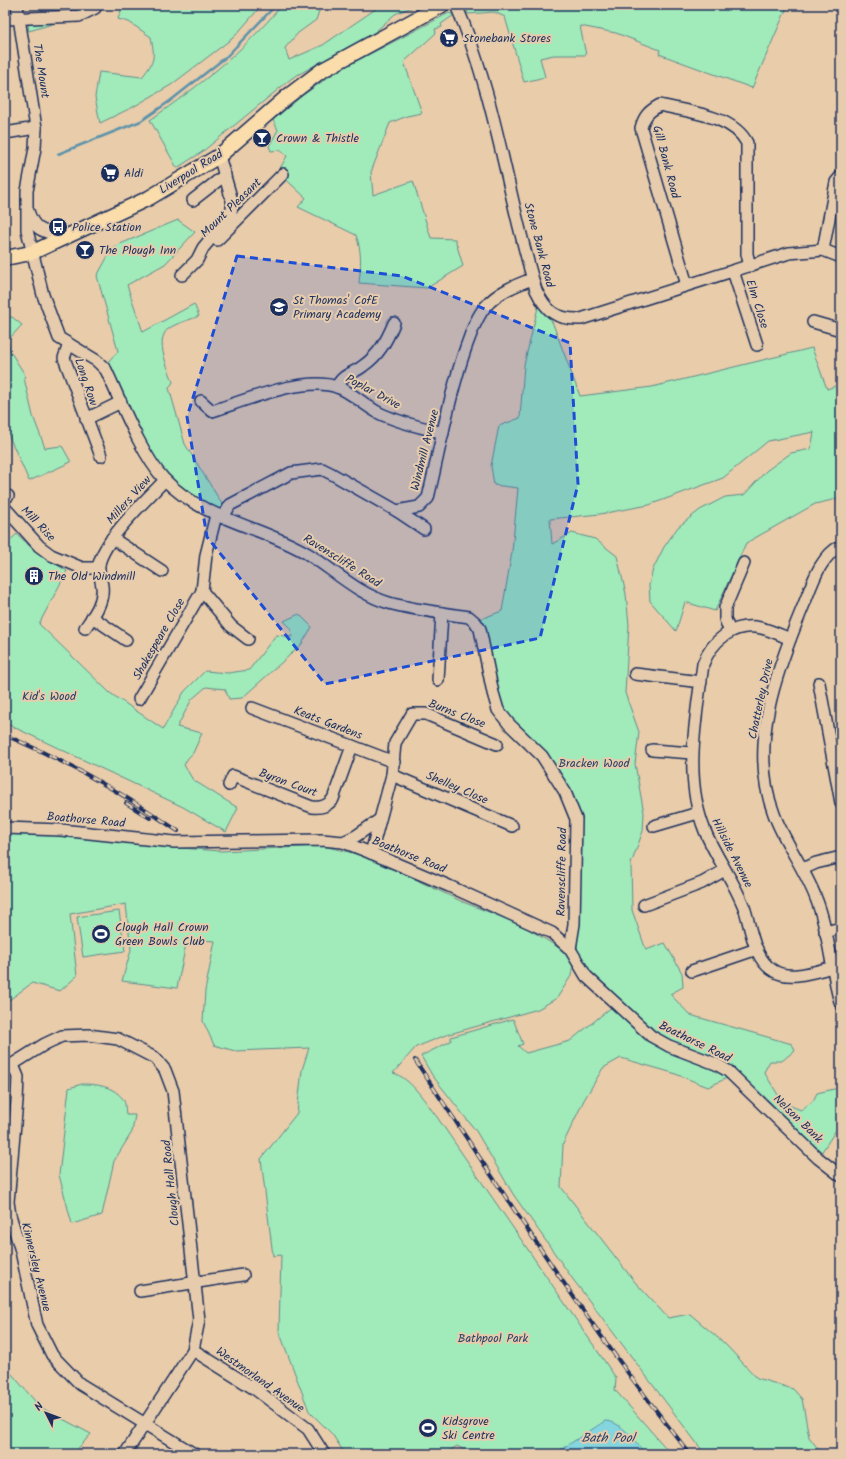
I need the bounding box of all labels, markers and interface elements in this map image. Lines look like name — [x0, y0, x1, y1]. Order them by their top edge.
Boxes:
supermarket icon: Stonebank Stores — [438, 27, 460, 49]
place label: Stonebank Stores — [463, 29, 551, 48]
street label: The Mount — [27, 42, 55, 100]
street label: Gill Bank Road — [647, 123, 685, 202]
bar icon: Crown & Thistle — [251, 127, 273, 149]
place label: Crown & Thistle — [276, 129, 360, 148]
street label: Liverpool Road — [155, 144, 228, 199]
supermarket icon: Aldi — [99, 162, 121, 184]
place label: Aldi — [124, 164, 144, 183]
street label: Mount Pleasant — [196, 174, 266, 242]
street label: Stone Bank Road — [519, 200, 560, 291]
bus stop icon: Police Station — [47, 216, 69, 238]
place label: Police Station — [72, 218, 141, 237]
bar icon: The Plough Inn — [74, 239, 96, 261]
place label: The Plough Inn — [99, 241, 176, 260]
street label: Elm Close — [740, 277, 774, 331]
place label: St Thomas' CofE Primary Academy — [293, 291, 381, 324]
school or university icon: St Thomas' CofE Primary Academy — [268, 296, 290, 318]
street label: Long Row — [69, 356, 103, 409]
street label: Poplar Drive — [342, 370, 405, 415]
street label: Windmill Avenue — [406, 407, 444, 493]
street label: Millers View — [102, 471, 157, 529]
street label: Mill Rise — [16, 502, 60, 547]
street label: Ravenscliffe Road — [299, 529, 386, 593]
building icon: The Old Windmill — [23, 565, 45, 587]
place label: The Old Windmill — [48, 567, 135, 586]
street label: Shakespeare Close — [128, 594, 190, 683]
street label: Chatterley Drive — [743, 656, 779, 741]
park label: Kid's Wood — [22, 687, 77, 706]
street label: Burns Close — [426, 694, 489, 734]
street label: Keats Gardens — [291, 701, 365, 745]
park label: Bracken Wood — [558, 754, 631, 773]
street label: Byron Court — [256, 764, 320, 802]
street label: Shelley Close — [423, 766, 492, 810]
street label: Boathorse Road — [46, 807, 127, 833]
street label: Hillside Avenue — [706, 815, 758, 892]
street label: Ravenscliffe Road — [552, 826, 572, 917]
street label: Boathorse Road — [369, 831, 450, 879]
place label: Clough Hall Crown Green Bowls Club — [115, 918, 209, 951]
sports icon: Clough Hall Crown Green Bowls Club — [90, 923, 112, 945]
street label: Boathorse Road — [656, 1016, 735, 1068]
street label: Nelson Bank — [769, 1090, 828, 1148]
street label: Clough Hall Road — [157, 1138, 185, 1227]
street label: Kinnersley Avenue — [16, 1220, 56, 1314]
park label: Bathpool Park — [458, 1329, 529, 1348]
street label: Westmorland Avenue — [212, 1342, 309, 1418]
north arrow — [26, 1393, 66, 1433]
text: N — [30, 1398, 48, 1416]
place label: Kidsgrove Ski Centre — [442, 1412, 495, 1445]
sports icon: Kidsgrove Ski Centre — [417, 1417, 439, 1439]
water label: Bath Pool — [581, 1428, 638, 1449]

